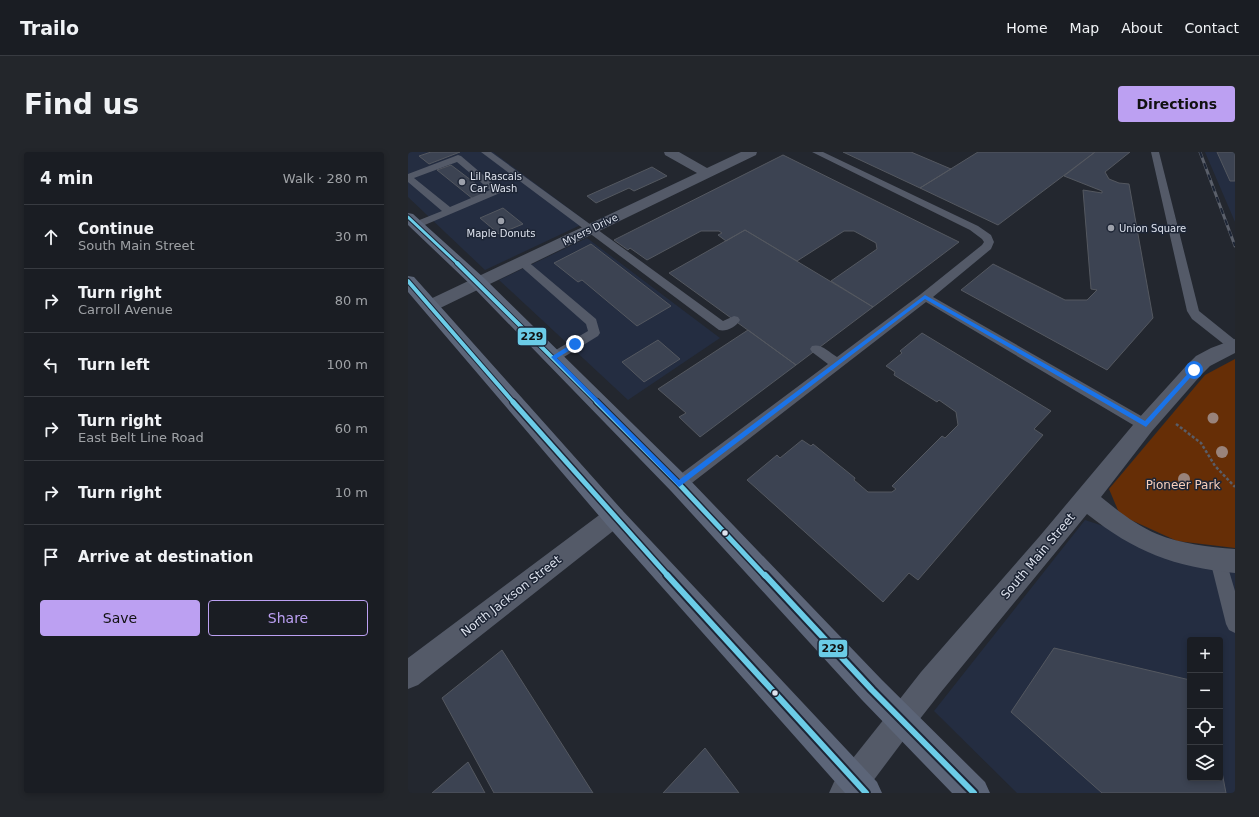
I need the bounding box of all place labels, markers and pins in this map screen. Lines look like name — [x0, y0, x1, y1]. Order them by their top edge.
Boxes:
place label: Lil Rascals Car Wash — [470, 171, 522, 194]
marker: Lil Rascals Car Wash — [457, 177, 467, 187]
marker: Maple Donuts — [496, 216, 506, 226]
marker: Union Square — [1106, 223, 1116, 233]
place label: Union Square — [1119, 223, 1186, 234]
place label: Maple Donuts — [467, 228, 535, 239]
unlabelled marker — [720, 528, 730, 538]
unlabelled marker — [770, 688, 780, 698]

